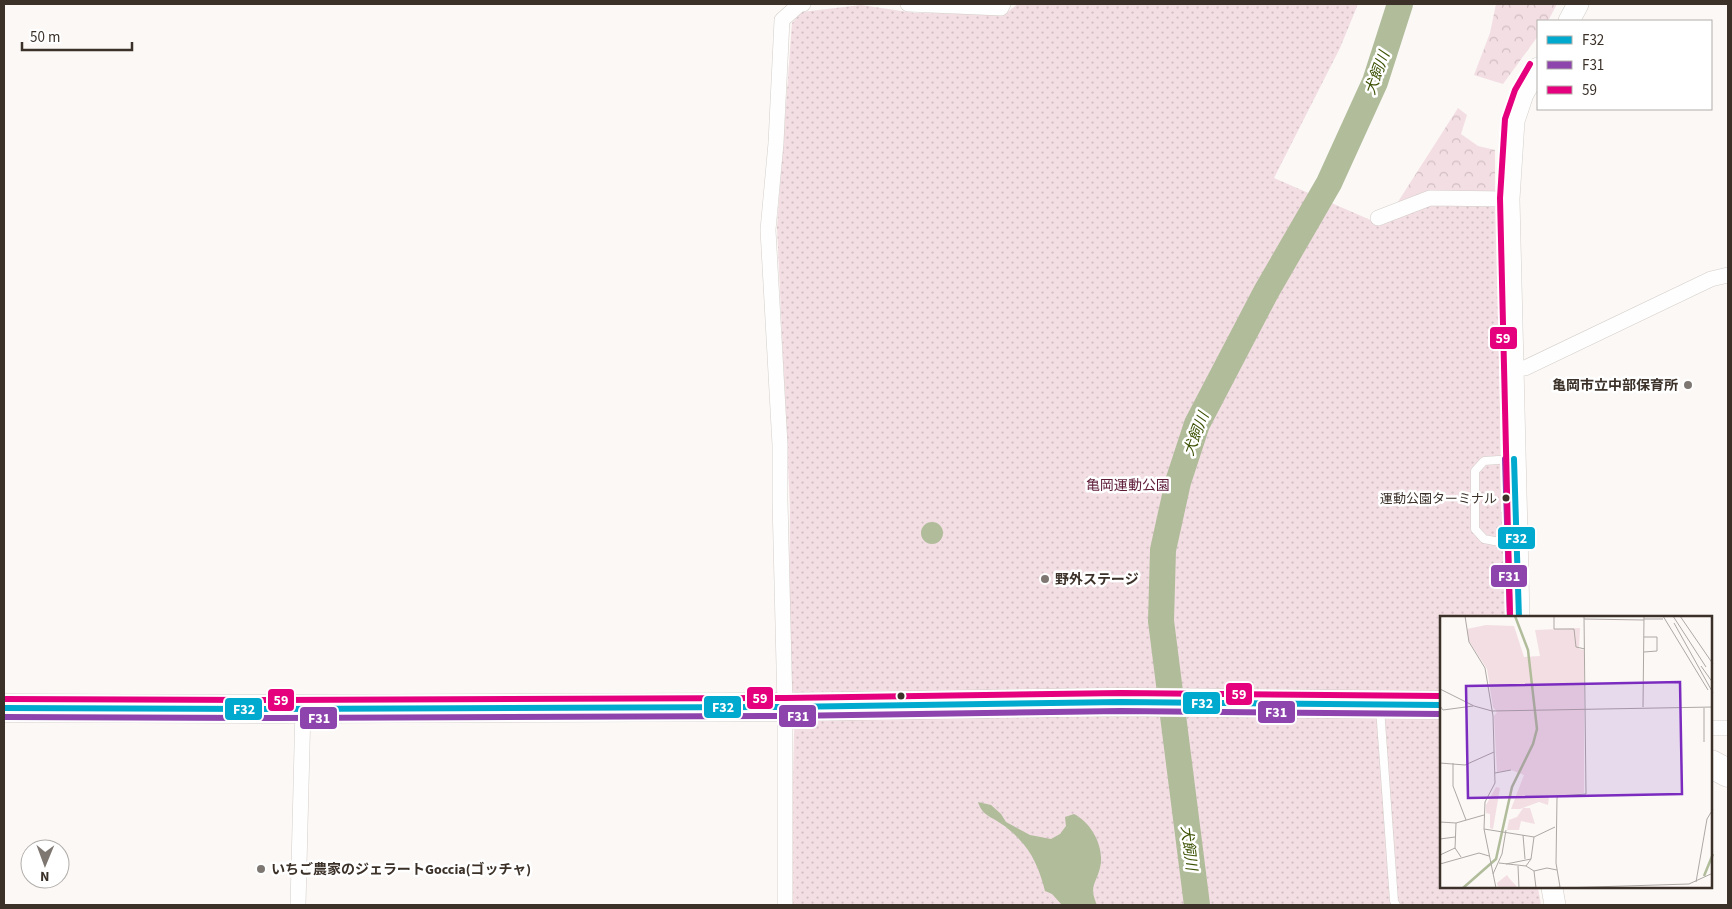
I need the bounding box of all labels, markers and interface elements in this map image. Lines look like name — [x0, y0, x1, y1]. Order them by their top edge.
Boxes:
scale bar — [22, 20, 132, 52]
legend — [1537, 20, 1712, 110]
text: 50 m — [30, 27, 60, 48]
text: F32 — [1582, 30, 1604, 51]
water label: 犬飼川 — [1360, 47, 1396, 98]
text: F31 — [1582, 55, 1604, 76]
text: 59 — [1582, 80, 1597, 101]
line badge: 59 — [1489, 326, 1518, 350]
text: 59 — [1496, 329, 1510, 349]
place label: 亀岡市立中部保育所 — [1552, 376, 1678, 396]
marker: 亀岡市立中部保育所 — [1682, 379, 1694, 391]
water label: 犬飼川 — [1179, 408, 1215, 459]
park label: 亀岡運動公園 — [1086, 476, 1170, 496]
place label: 運動公園ターミナル — [1380, 490, 1497, 508]
marker: 運動公園ターミナル — [1501, 493, 1511, 503]
line badge: F32 — [1497, 526, 1536, 550]
text: F32 — [1505, 529, 1527, 549]
line badge: F31 — [1490, 564, 1528, 588]
text: F31 — [1498, 567, 1520, 587]
place label: 野外ステージ — [1055, 570, 1139, 590]
marker: 野外ステージ — [1039, 573, 1051, 585]
inset map — [1440, 616, 1712, 889]
line badge: 59 — [1225, 682, 1253, 706]
text: 59 — [1232, 685, 1246, 705]
line badge: 59 — [746, 686, 774, 710]
line badge: 59 — [267, 688, 295, 712]
text: 59 — [753, 689, 767, 709]
text: 59 — [274, 691, 288, 711]
unlabelled marker — [896, 691, 906, 701]
line badge: F32 — [1182, 691, 1221, 715]
text: F32 — [1191, 694, 1213, 714]
line badge: F32 — [703, 695, 742, 719]
line badge: F32 — [224, 697, 263, 721]
text: F32 — [712, 698, 734, 718]
text: F32 — [233, 700, 255, 720]
line badge: F31 — [1257, 700, 1296, 724]
text: F31 — [1265, 703, 1287, 723]
line badge: F31 — [778, 704, 817, 728]
line badge: F31 — [299, 706, 338, 730]
text: F31 — [787, 707, 809, 727]
text: F31 — [308, 709, 330, 729]
water label: 犬飼川 — [1175, 824, 1202, 874]
north arrow — [20, 839, 70, 889]
place label: いちご農家のジェラートGoccia(ゴッチャ) — [271, 860, 531, 880]
marker: いちご農家のジェラートGoccia(ゴッチャ) — [255, 863, 267, 875]
text: N — [40, 866, 50, 886]

